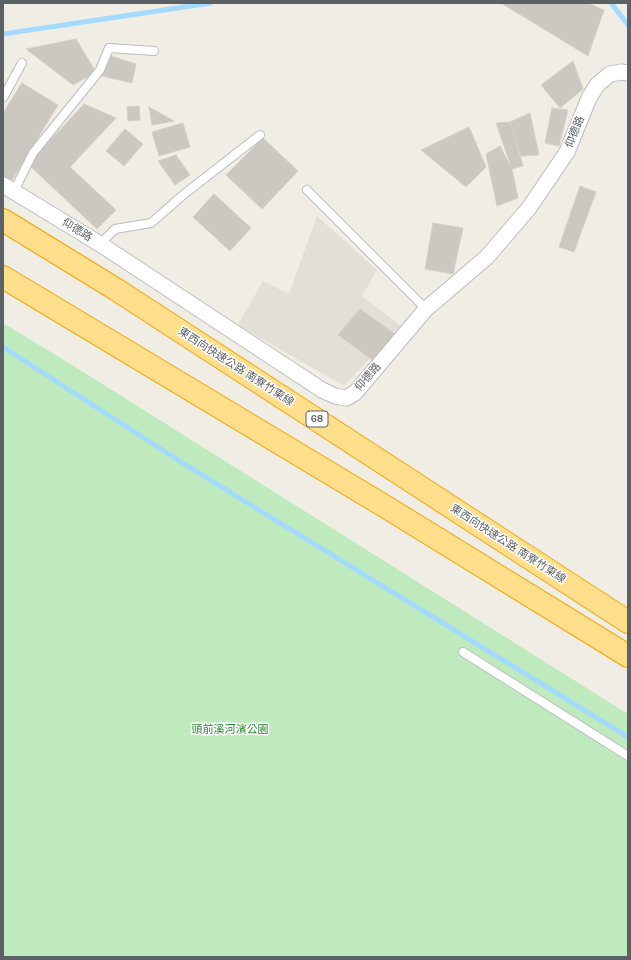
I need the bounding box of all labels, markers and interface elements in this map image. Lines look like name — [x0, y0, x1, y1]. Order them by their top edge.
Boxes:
street label: 仰德路 — [563, 114, 587, 150]
street label: 仰德路 — [60, 216, 94, 244]
street label: 東西向快速公路 南寮竹東線 — [176, 325, 296, 409]
street label: 仰德路 — [352, 360, 384, 394]
road number: 68 — [306, 411, 328, 427]
street label: 東西向快速公路 南寮竹東線 — [448, 502, 568, 586]
park label: 頭前溪河濱公園 — [192, 723, 268, 737]

